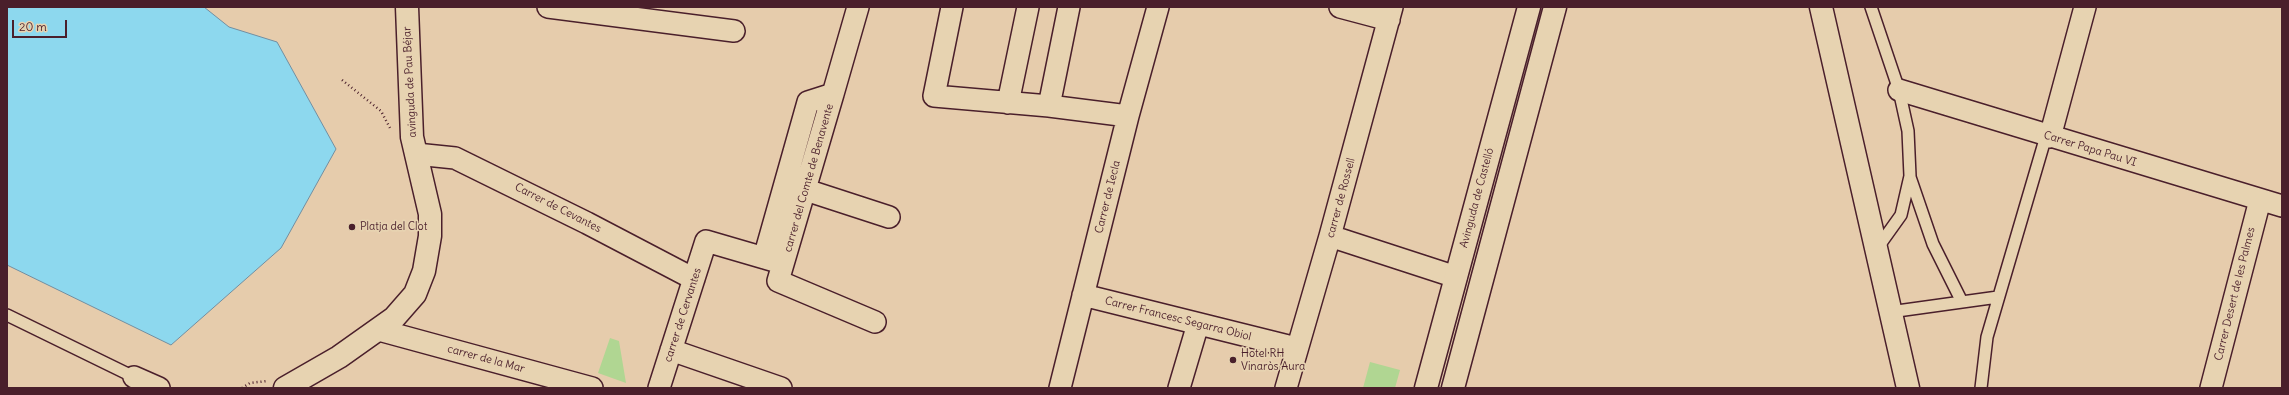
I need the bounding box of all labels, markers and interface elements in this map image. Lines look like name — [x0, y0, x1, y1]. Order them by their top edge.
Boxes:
scale bar — [14, 12, 69, 38]
text: 20 m — [19, 19, 47, 34]
street label: avinguda de Pau Béjar — [400, 26, 420, 138]
street label: carrer del Comte de Benavente — [781, 102, 837, 254]
street label: Carrer Papa Pau VI — [2042, 129, 2138, 169]
street label: Avinguda de Castelló — [1457, 147, 1497, 249]
street label: carrer de Rossell — [1324, 157, 1358, 239]
street label: Carrer de Iecla — [1093, 159, 1123, 235]
street label: Carrer de Cevantes — [513, 180, 603, 236]
place label: Platja del Clot — [360, 220, 427, 234]
marker: Platja del Clot — [347, 222, 357, 232]
street label: Carrer Desert de les Palmes — [2212, 226, 2258, 362]
street label: carrer de Cervantes — [662, 266, 704, 364]
street label: Carrer Francesc Segarra Obiol — [1103, 294, 1253, 344]
street label: carrer de la Mar — [446, 342, 526, 376]
place label: Hotel RH Vinaròs Aura — [1241, 347, 1305, 373]
marker: Hotel RH Vinaròs Aura — [1228, 355, 1238, 365]

